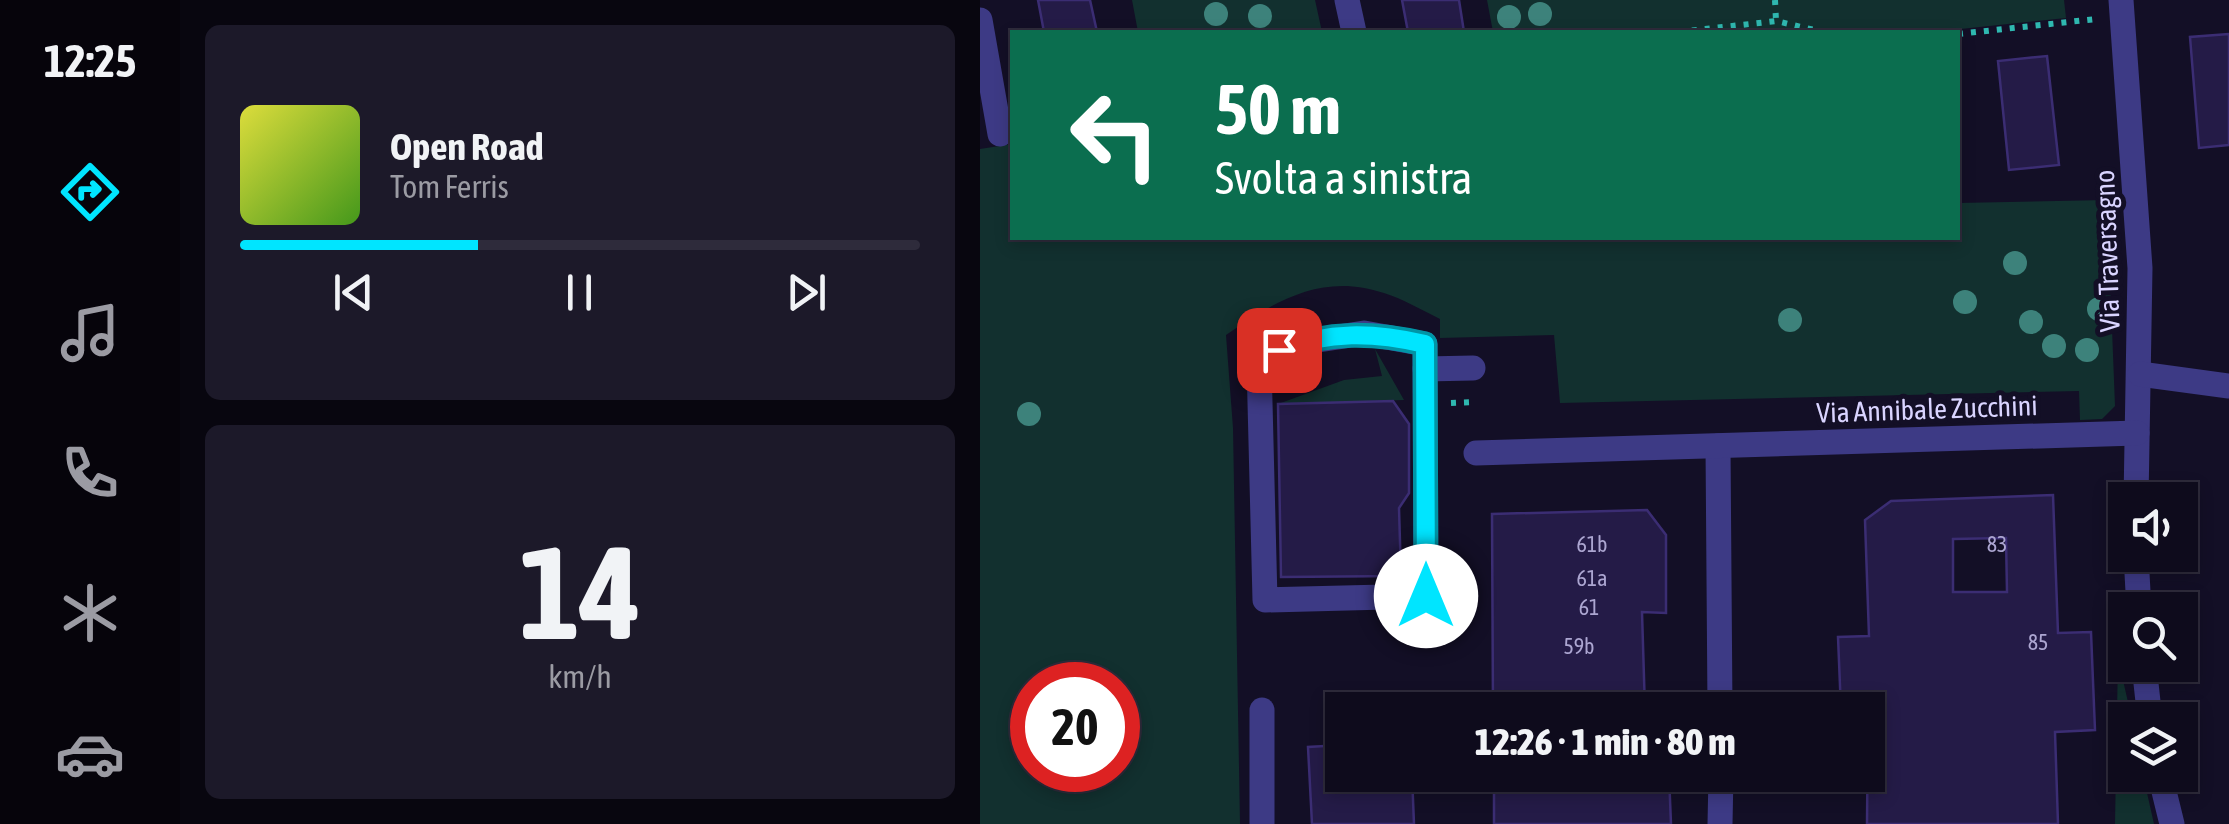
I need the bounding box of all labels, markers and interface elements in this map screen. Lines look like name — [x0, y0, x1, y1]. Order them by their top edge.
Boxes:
text: 12:25 — [44, 35, 136, 87]
text: 50 m — [1215, 69, 1341, 149]
icon: left — [1050, 70, 1180, 200]
text: Open Road — [390, 125, 544, 168]
text: Svolta a sinistra — [1215, 152, 1472, 204]
icon: directions — [55, 157, 125, 227]
text: Tom Ferris — [390, 168, 509, 205]
street label: Via Traversagno — [2088, 169, 2126, 333]
icon: previous — [326, 265, 381, 320]
icon: pause — [552, 265, 607, 320]
icon: next — [779, 265, 834, 320]
icon: music — [55, 298, 125, 368]
pin — [1237, 308, 1322, 393]
icon: arrive — [1252, 323, 1307, 378]
street label: Via Annibale Zucchini — [1816, 389, 2038, 429]
icon: phone — [55, 438, 125, 508]
map controls — [2108, 482, 2198, 792]
button: sound — [2108, 482, 2198, 572]
text: 14 — [519, 518, 641, 667]
house number: 61b — [1576, 531, 1608, 557]
house number: 83 — [1987, 531, 2007, 557]
position arrow — [1374, 544, 1478, 648]
house number: 61a — [1577, 565, 1607, 591]
icon: climate — [55, 578, 125, 648]
button: search — [2108, 592, 2198, 682]
house number: 61 — [1579, 594, 1599, 620]
house number: 85 — [2028, 629, 2048, 655]
house number: 59b — [1563, 633, 1595, 659]
text: km/h — [548, 658, 612, 695]
speed limit sign: 20 — [1010, 662, 1140, 792]
button: layers — [2108, 702, 2198, 792]
icon: car — [55, 719, 125, 789]
text: 12:26 · 1 min · 80 m — [1474, 720, 1736, 763]

